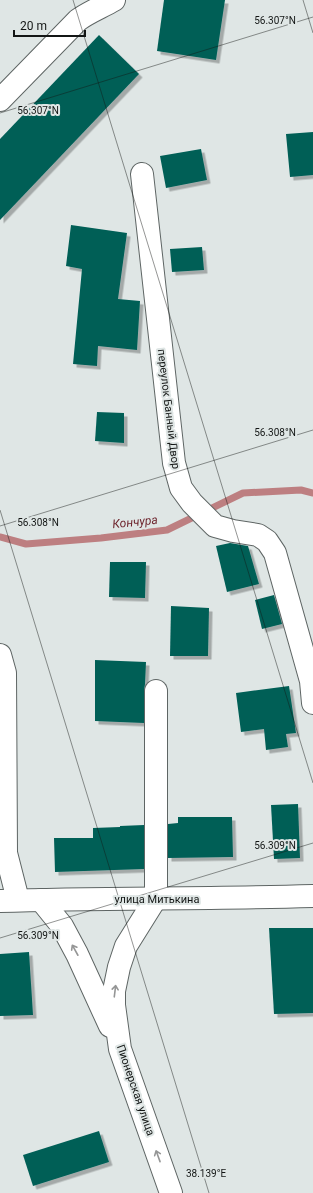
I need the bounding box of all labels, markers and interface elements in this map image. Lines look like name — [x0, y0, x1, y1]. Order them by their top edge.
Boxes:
scale bar — [14, 12, 85, 38]
text: 56.307°N — [254, 15, 296, 26]
text: 20 m — [20, 19, 47, 33]
text: 56.307°N — [17, 105, 59, 116]
street label: переулок Банный Двор — [155, 348, 182, 470]
text: 56.308°N — [254, 427, 296, 438]
water label: Кончура — [112, 513, 158, 531]
text: 56.308°N — [17, 517, 59, 528]
text: 56.309°N — [254, 840, 296, 851]
street label: улица Митькина — [115, 893, 199, 906]
text: 56.309°N — [17, 930, 59, 941]
one-way arrow — [71, 944, 78, 956]
one-way arrow — [111, 985, 119, 998]
street label: Пионерская улица — [114, 1043, 157, 1137]
one-way arrow — [154, 1151, 162, 1163]
text: 38.139°E — [186, 1168, 226, 1179]

